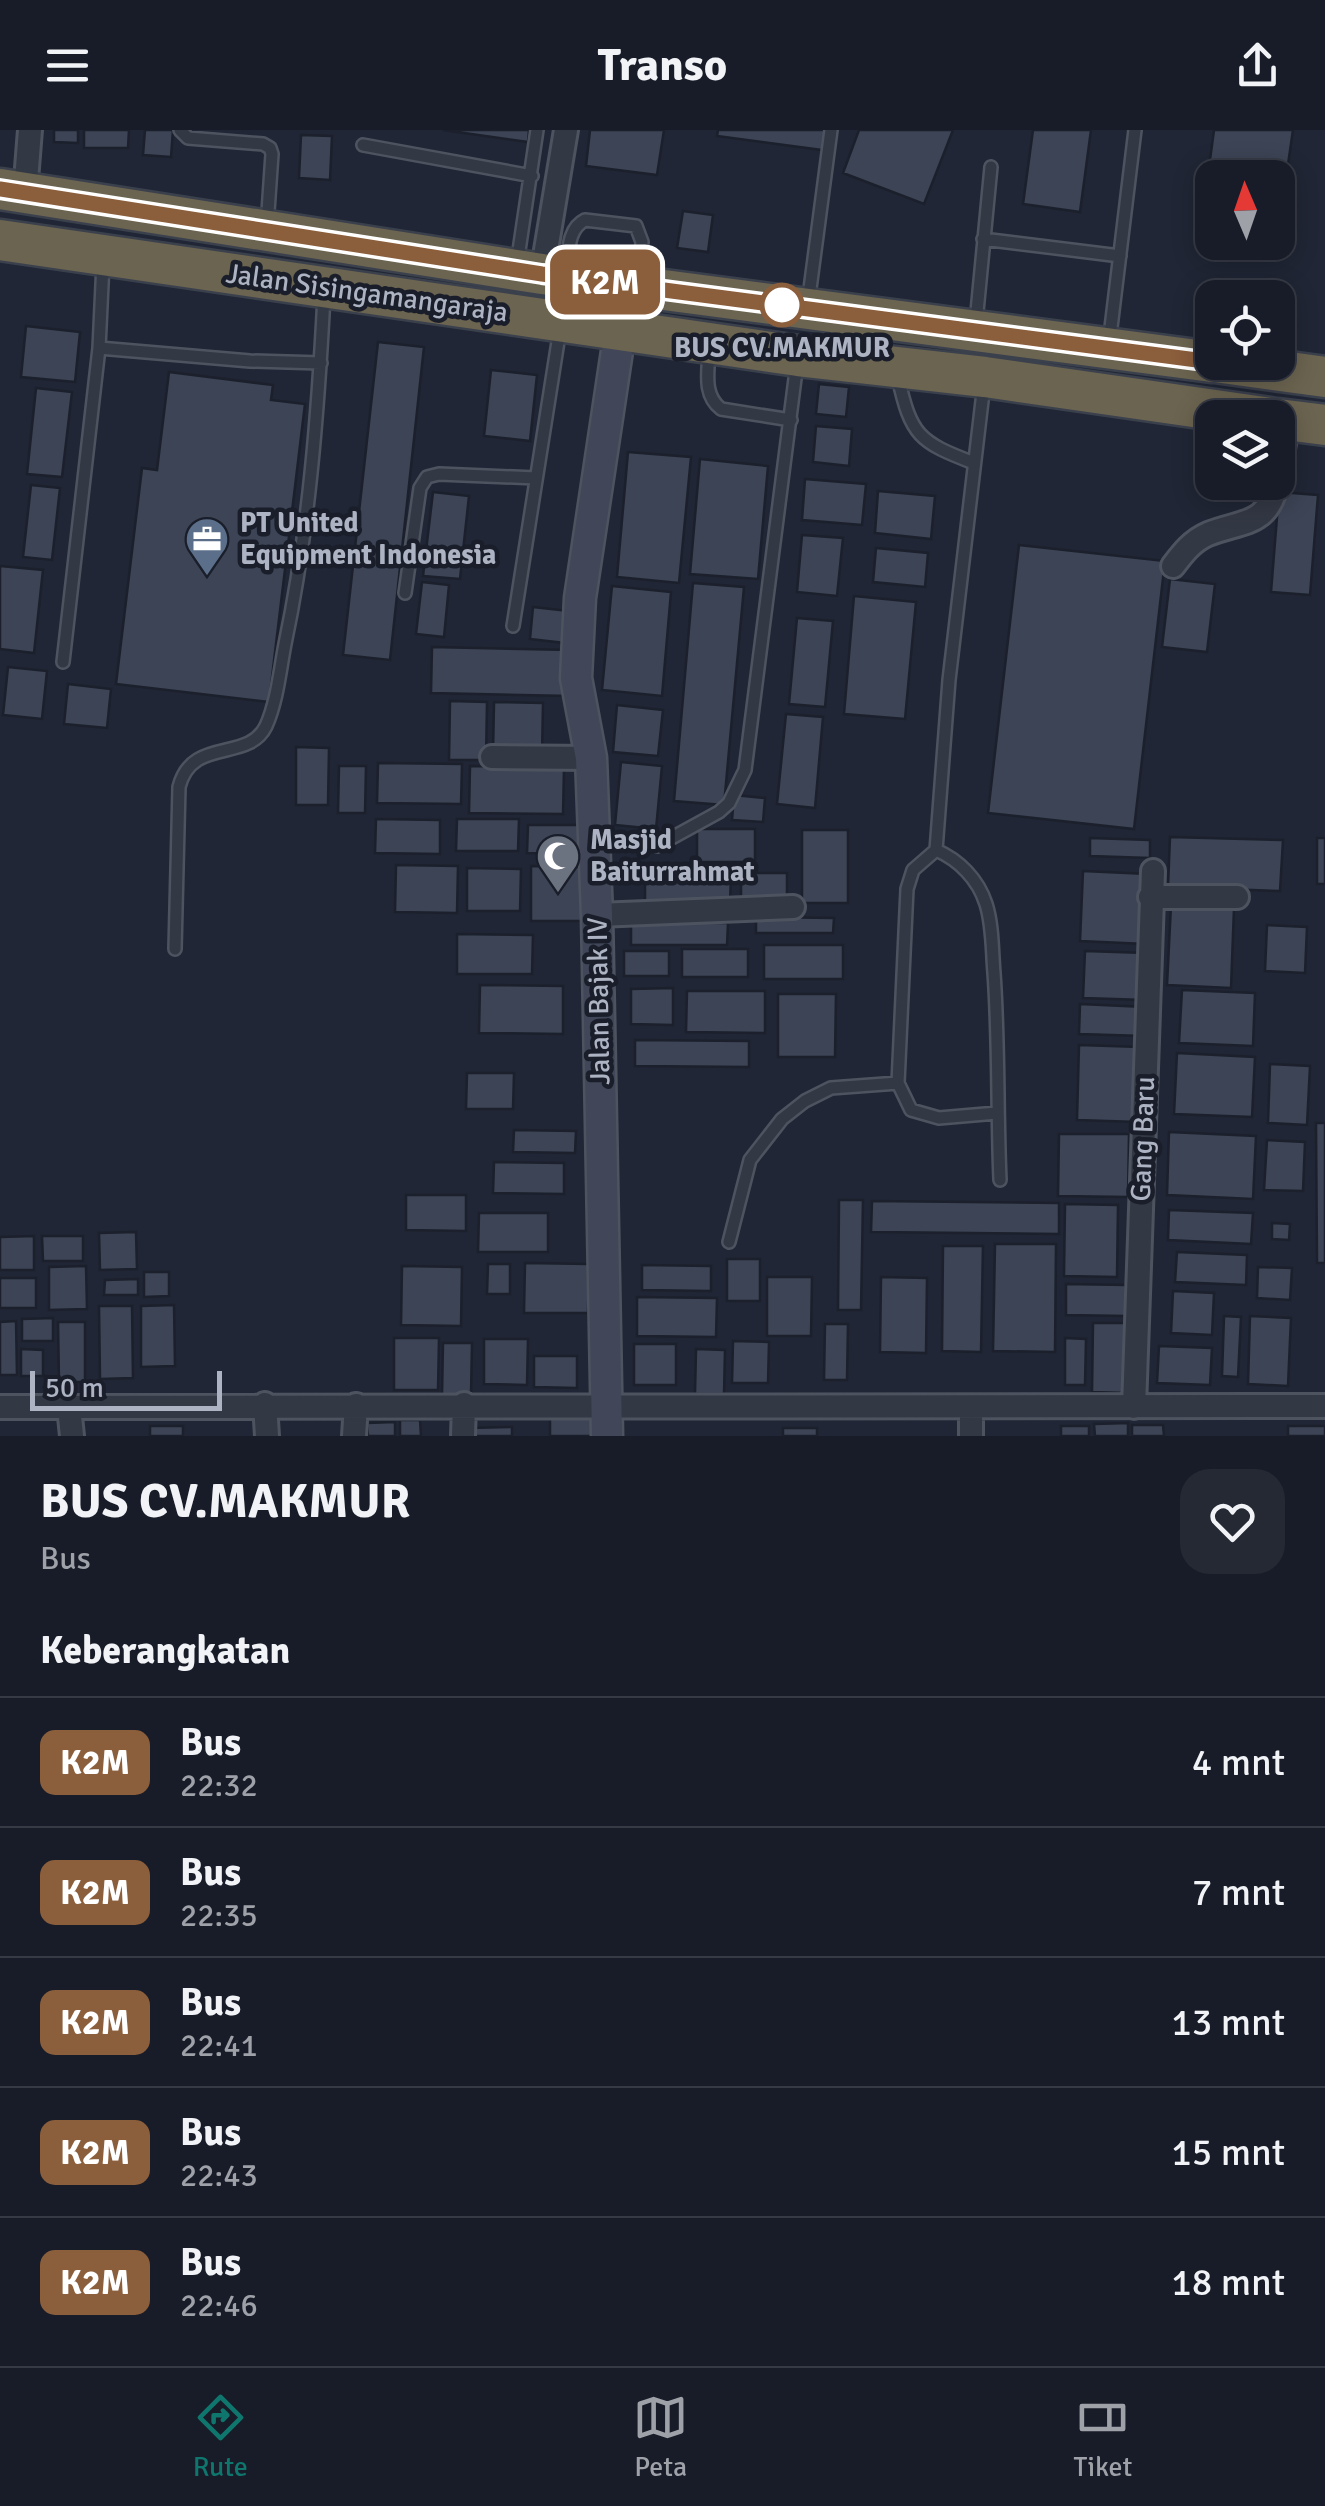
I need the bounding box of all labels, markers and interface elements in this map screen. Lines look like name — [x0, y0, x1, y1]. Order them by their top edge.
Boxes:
icon: menu — [40, 38, 95, 93]
text: Transo — [598, 38, 727, 93]
icon: share — [1230, 38, 1285, 93]
north arrow — [1195, 160, 1295, 260]
map controls — [1195, 160, 1295, 500]
line badge: K2M — [548, 250, 662, 314]
street label: Jalan Sisingamangaraja — [224, 256, 510, 330]
text: K2M — [570, 261, 640, 304]
button: locate — [1195, 280, 1295, 380]
marker: BUS CV.MAKMUR — [761, 284, 803, 326]
place label: BUS CV.MAKMUR — [674, 331, 890, 365]
button: layers — [1195, 400, 1295, 500]
place label: PT United Equipment Indonesia — [240, 506, 496, 572]
office icon: PT United Equipment Indonesia — [184, 516, 230, 577]
place label: Masjid Baiturrahmat — [590, 823, 755, 889]
mosque icon: Masjid Baiturrahmat — [535, 833, 581, 894]
street label: Jalan Bajak IV — [581, 917, 617, 1085]
street label: Gang Baru — [1124, 1076, 1162, 1202]
scale bar — [30, 1366, 222, 1410]
text: 50 m — [45, 1371, 104, 1405]
button: heart — [1180, 1469, 1285, 1574]
text: BUS CV.MAKMUR — [40, 1472, 410, 1531]
text: Bus — [40, 1539, 91, 1578]
text: Keberangkatan — [40, 1627, 290, 1674]
text: Bus — [180, 1719, 241, 1766]
text: 4 mnt — [1192, 1739, 1285, 1786]
text: K2M — [60, 1741, 130, 1784]
text: 22:32 — [180, 1766, 258, 1805]
text: Bus — [180, 1849, 241, 1896]
text: 7 mnt — [1192, 1869, 1285, 1916]
text: K2M — [60, 1871, 130, 1914]
text: 22:35 — [180, 1896, 258, 1935]
text: Bus — [180, 1979, 241, 2026]
text: 13 mnt — [1171, 1999, 1285, 2046]
text: K2M — [60, 2001, 130, 2044]
text: 22:41 — [180, 2026, 258, 2065]
text: Bus — [180, 2109, 241, 2156]
text: 15 mnt — [1171, 2129, 1285, 2176]
text: K2M — [60, 2131, 130, 2174]
text: 22:43 — [180, 2156, 258, 2195]
text: Bus — [180, 2239, 241, 2286]
text: 18 mnt — [1171, 2259, 1285, 2306]
text: K2M — [60, 2261, 130, 2304]
text: 22:46 — [180, 2286, 258, 2325]
tab: Rute — [193, 2390, 248, 2484]
tab: Peta — [633, 2390, 688, 2484]
tab: Tiket — [1074, 2390, 1132, 2484]

